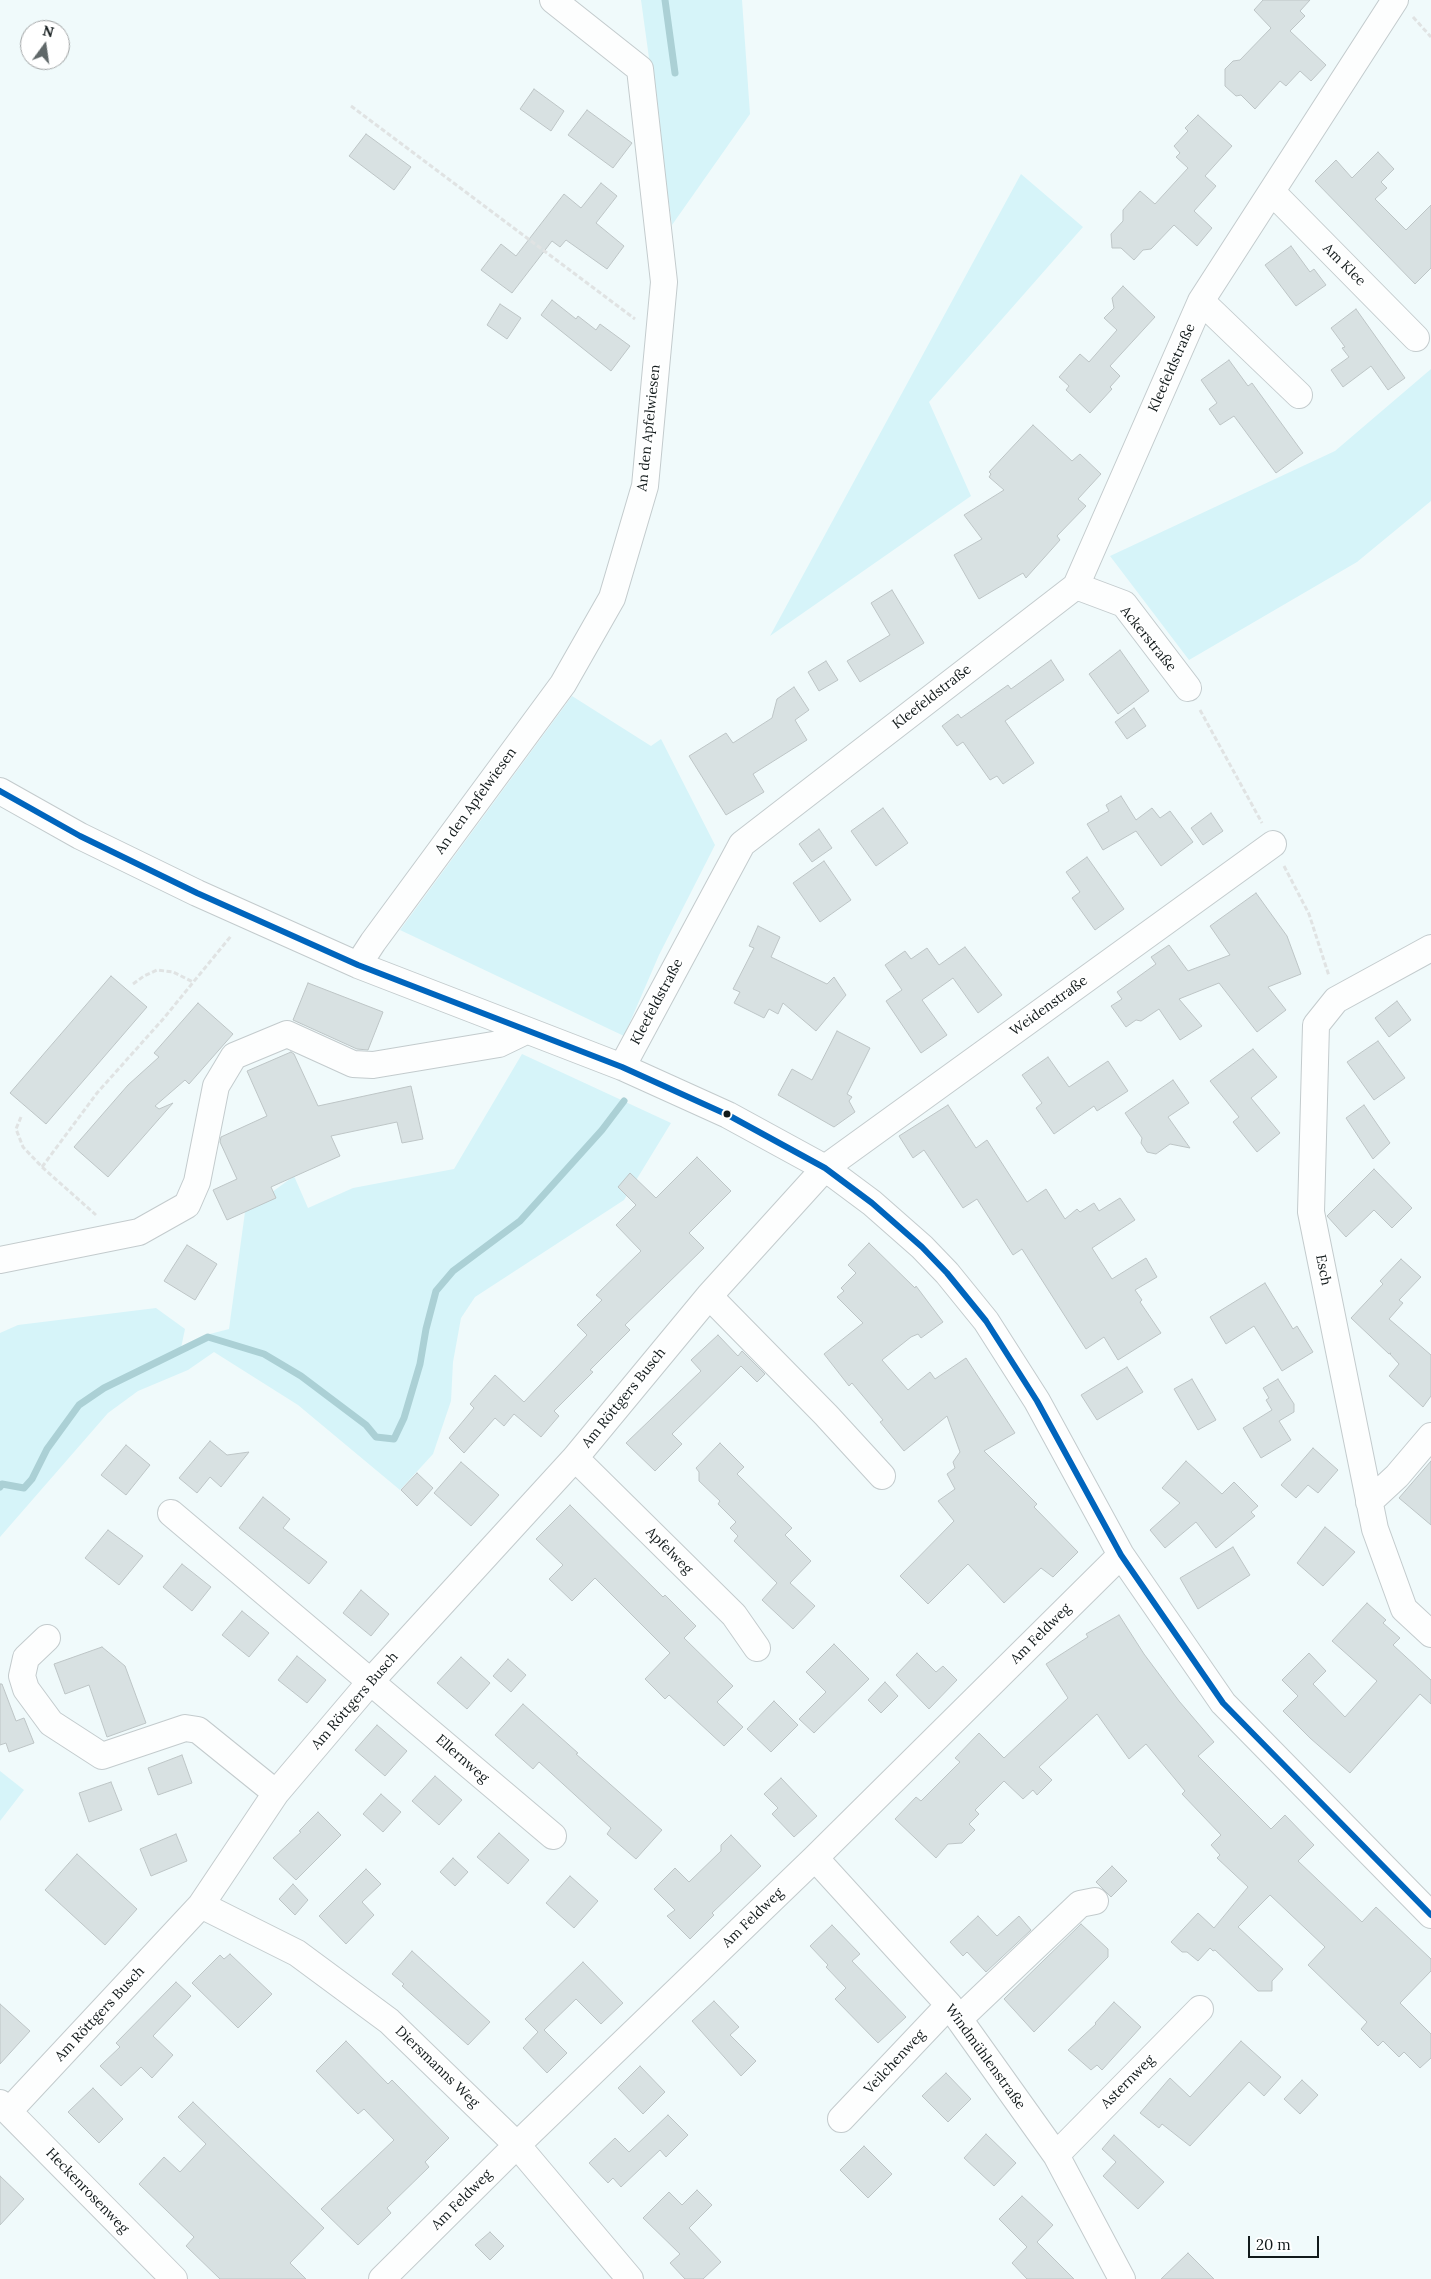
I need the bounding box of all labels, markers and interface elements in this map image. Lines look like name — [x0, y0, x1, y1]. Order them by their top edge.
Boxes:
north arrow — [20, 20, 70, 70]
text: N — [41, 21, 56, 41]
street label: Am Klee — [1319, 240, 1369, 290]
street label: Kleefeldstraße — [1145, 321, 1199, 415]
street label: An den Apfelwiesen — [634, 364, 664, 492]
street label: Ackerstraße — [1116, 603, 1180, 675]
street label: Kleefeldstraße — [889, 661, 975, 733]
street label: An den Apfelwiesen — [432, 745, 520, 857]
street label: Kleefeldstraße — [627, 956, 687, 1048]
street label: Weidenstraße — [1007, 972, 1091, 1040]
unlabelled marker — [722, 1109, 732, 1119]
street label: Esch — [1312, 1253, 1334, 1287]
street label: Am Röttgers Busch — [579, 1345, 669, 1451]
street label: Apfelweg — [642, 1524, 696, 1578]
street label: Am Feldweg — [1007, 1600, 1075, 1668]
street label: Am Röttgers Busch — [308, 1649, 402, 1753]
street label: Ellernweg — [432, 1731, 492, 1787]
street label: Am Feldweg — [719, 1885, 787, 1951]
street label: Am Röttgers Busch — [52, 1963, 148, 2065]
street label: Windmühlenstraße — [941, 2001, 1029, 2113]
street label: Diersmanns Weg — [392, 2023, 482, 2111]
street label: Veilchenweg — [861, 2026, 929, 2098]
street label: Asternweg — [1098, 2052, 1158, 2112]
street label: Heckenrosenweg — [42, 2145, 132, 2237]
street label: Am Feldweg — [428, 2166, 496, 2234]
scale bar — [1251, 2226, 1322, 2258]
text: 20 m — [1256, 2235, 1291, 2254]

